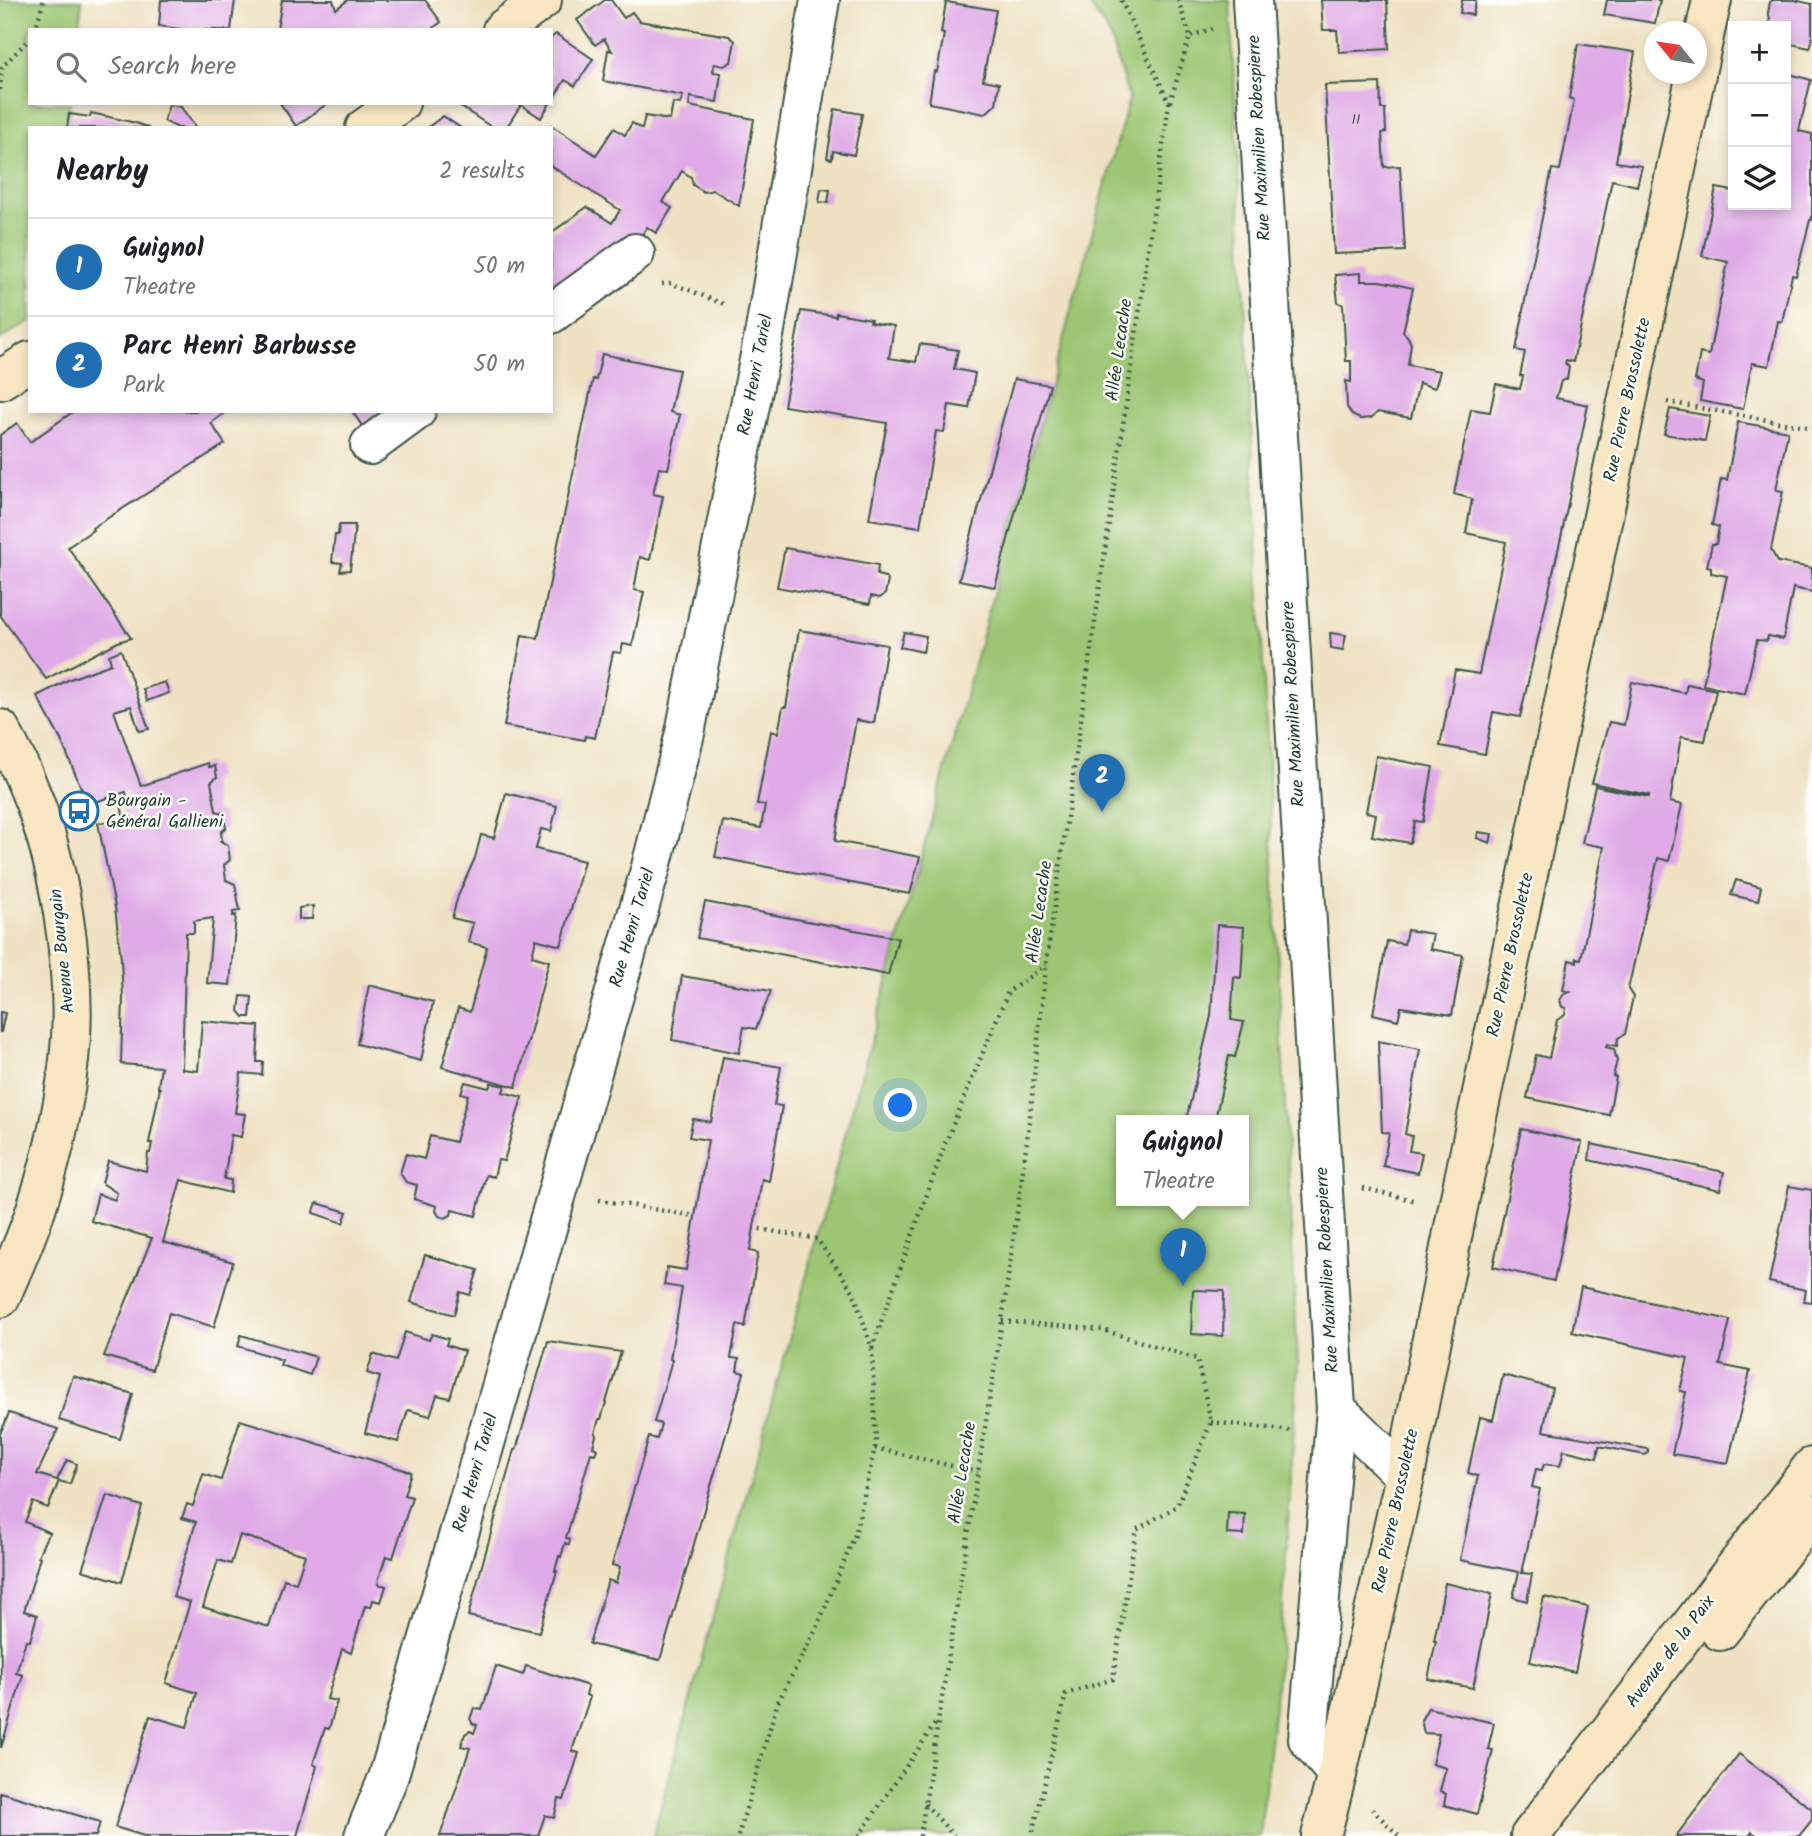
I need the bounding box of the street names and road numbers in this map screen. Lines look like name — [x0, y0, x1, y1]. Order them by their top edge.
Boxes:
street label: Rue Maximilien Robespierre — [1240, 34, 1280, 242]
street label: Allée Lecache — [1098, 297, 1142, 403]
street label: Rue Henri Tariel — [730, 312, 782, 438]
street label: Rue Pierre Brossolette — [1596, 315, 1660, 485]
street label: Rue Maximilien Robespierre — [1274, 600, 1314, 808]
street label: Allée Lecache — [1018, 859, 1062, 965]
street label: Rue Henri Tariel — [602, 865, 664, 991]
street label: Rue Pierre Brossolette — [1479, 870, 1543, 1040]
street label: Avenue Bourgain — [42, 887, 84, 1015]
street label: Rue Maximilien Robespierre — [1308, 1166, 1348, 1374]
street label: Rue Henri Tariel — [445, 1410, 507, 1536]
street label: Allée Lecache — [941, 1420, 985, 1526]
street label: Rue Pierre Brossolette — [1364, 1426, 1428, 1596]
street label: Avenue de la Paix — [1619, 1589, 1723, 1715]

